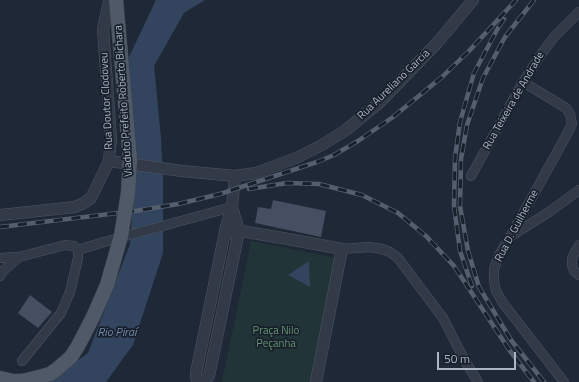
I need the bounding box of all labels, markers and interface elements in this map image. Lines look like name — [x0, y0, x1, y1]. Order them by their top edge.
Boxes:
street label: Viaduto Prefeito Roberto Bichara — [112, 25, 136, 177]
street label: Rua Aureliano Garcia — [355, 47, 433, 123]
street label: Rua Teixeira de Andrade — [481, 50, 547, 152]
street label: Rua Doutor Clodoveu — [98, 52, 116, 150]
street label: Rua D. Guilherme — [492, 188, 542, 264]
park label: Praça Nilo Peçanha — [253, 324, 299, 350]
water label: Rio Piraí — [98, 326, 136, 340]
scale bar — [439, 344, 518, 370]
text: 50 m — [444, 349, 470, 368]

